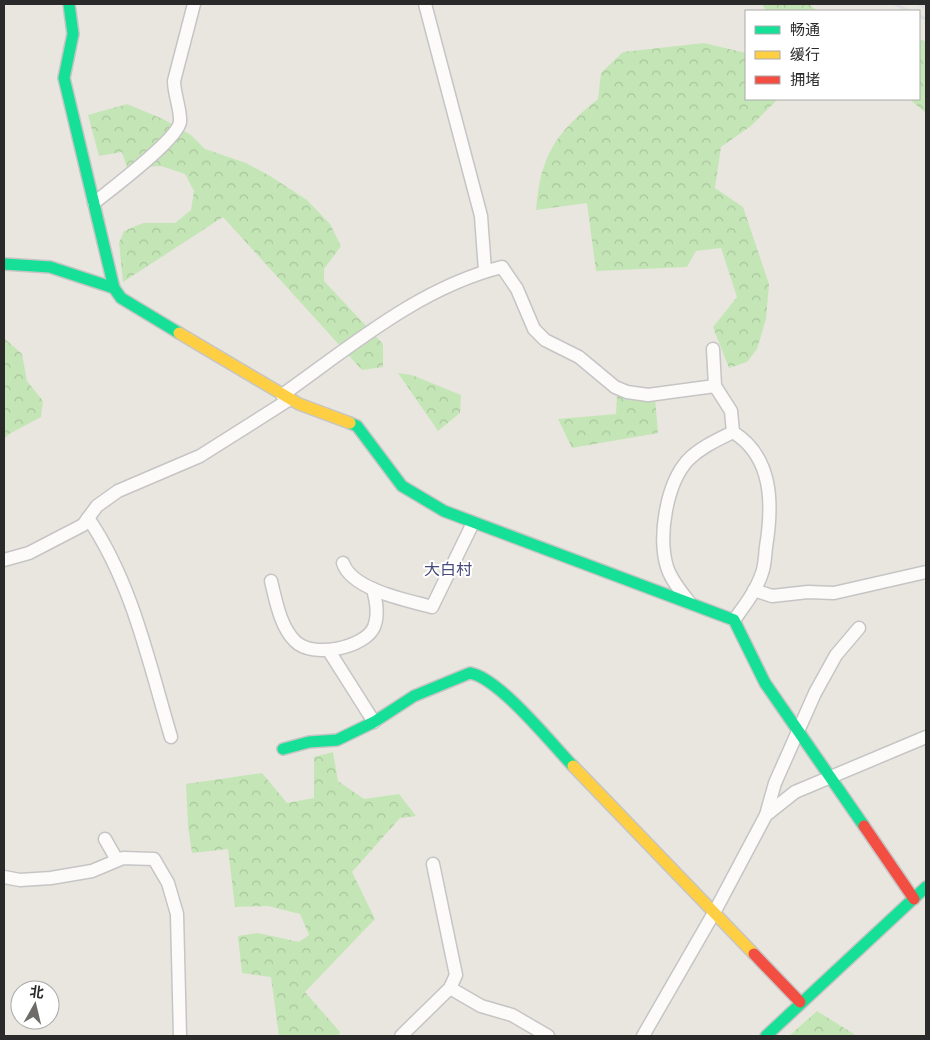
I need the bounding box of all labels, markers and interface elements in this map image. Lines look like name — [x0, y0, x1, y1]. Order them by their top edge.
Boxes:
legend — [745, 10, 920, 100]
text: 畅通 — [790, 18, 820, 41]
text: 缓行 — [790, 43, 820, 66]
text: 拥堵 — [790, 68, 820, 91]
district label: 大白村 — [424, 557, 472, 581]
north arrow — [10, 980, 60, 1030]
text: 北 — [28, 980, 45, 1003]

